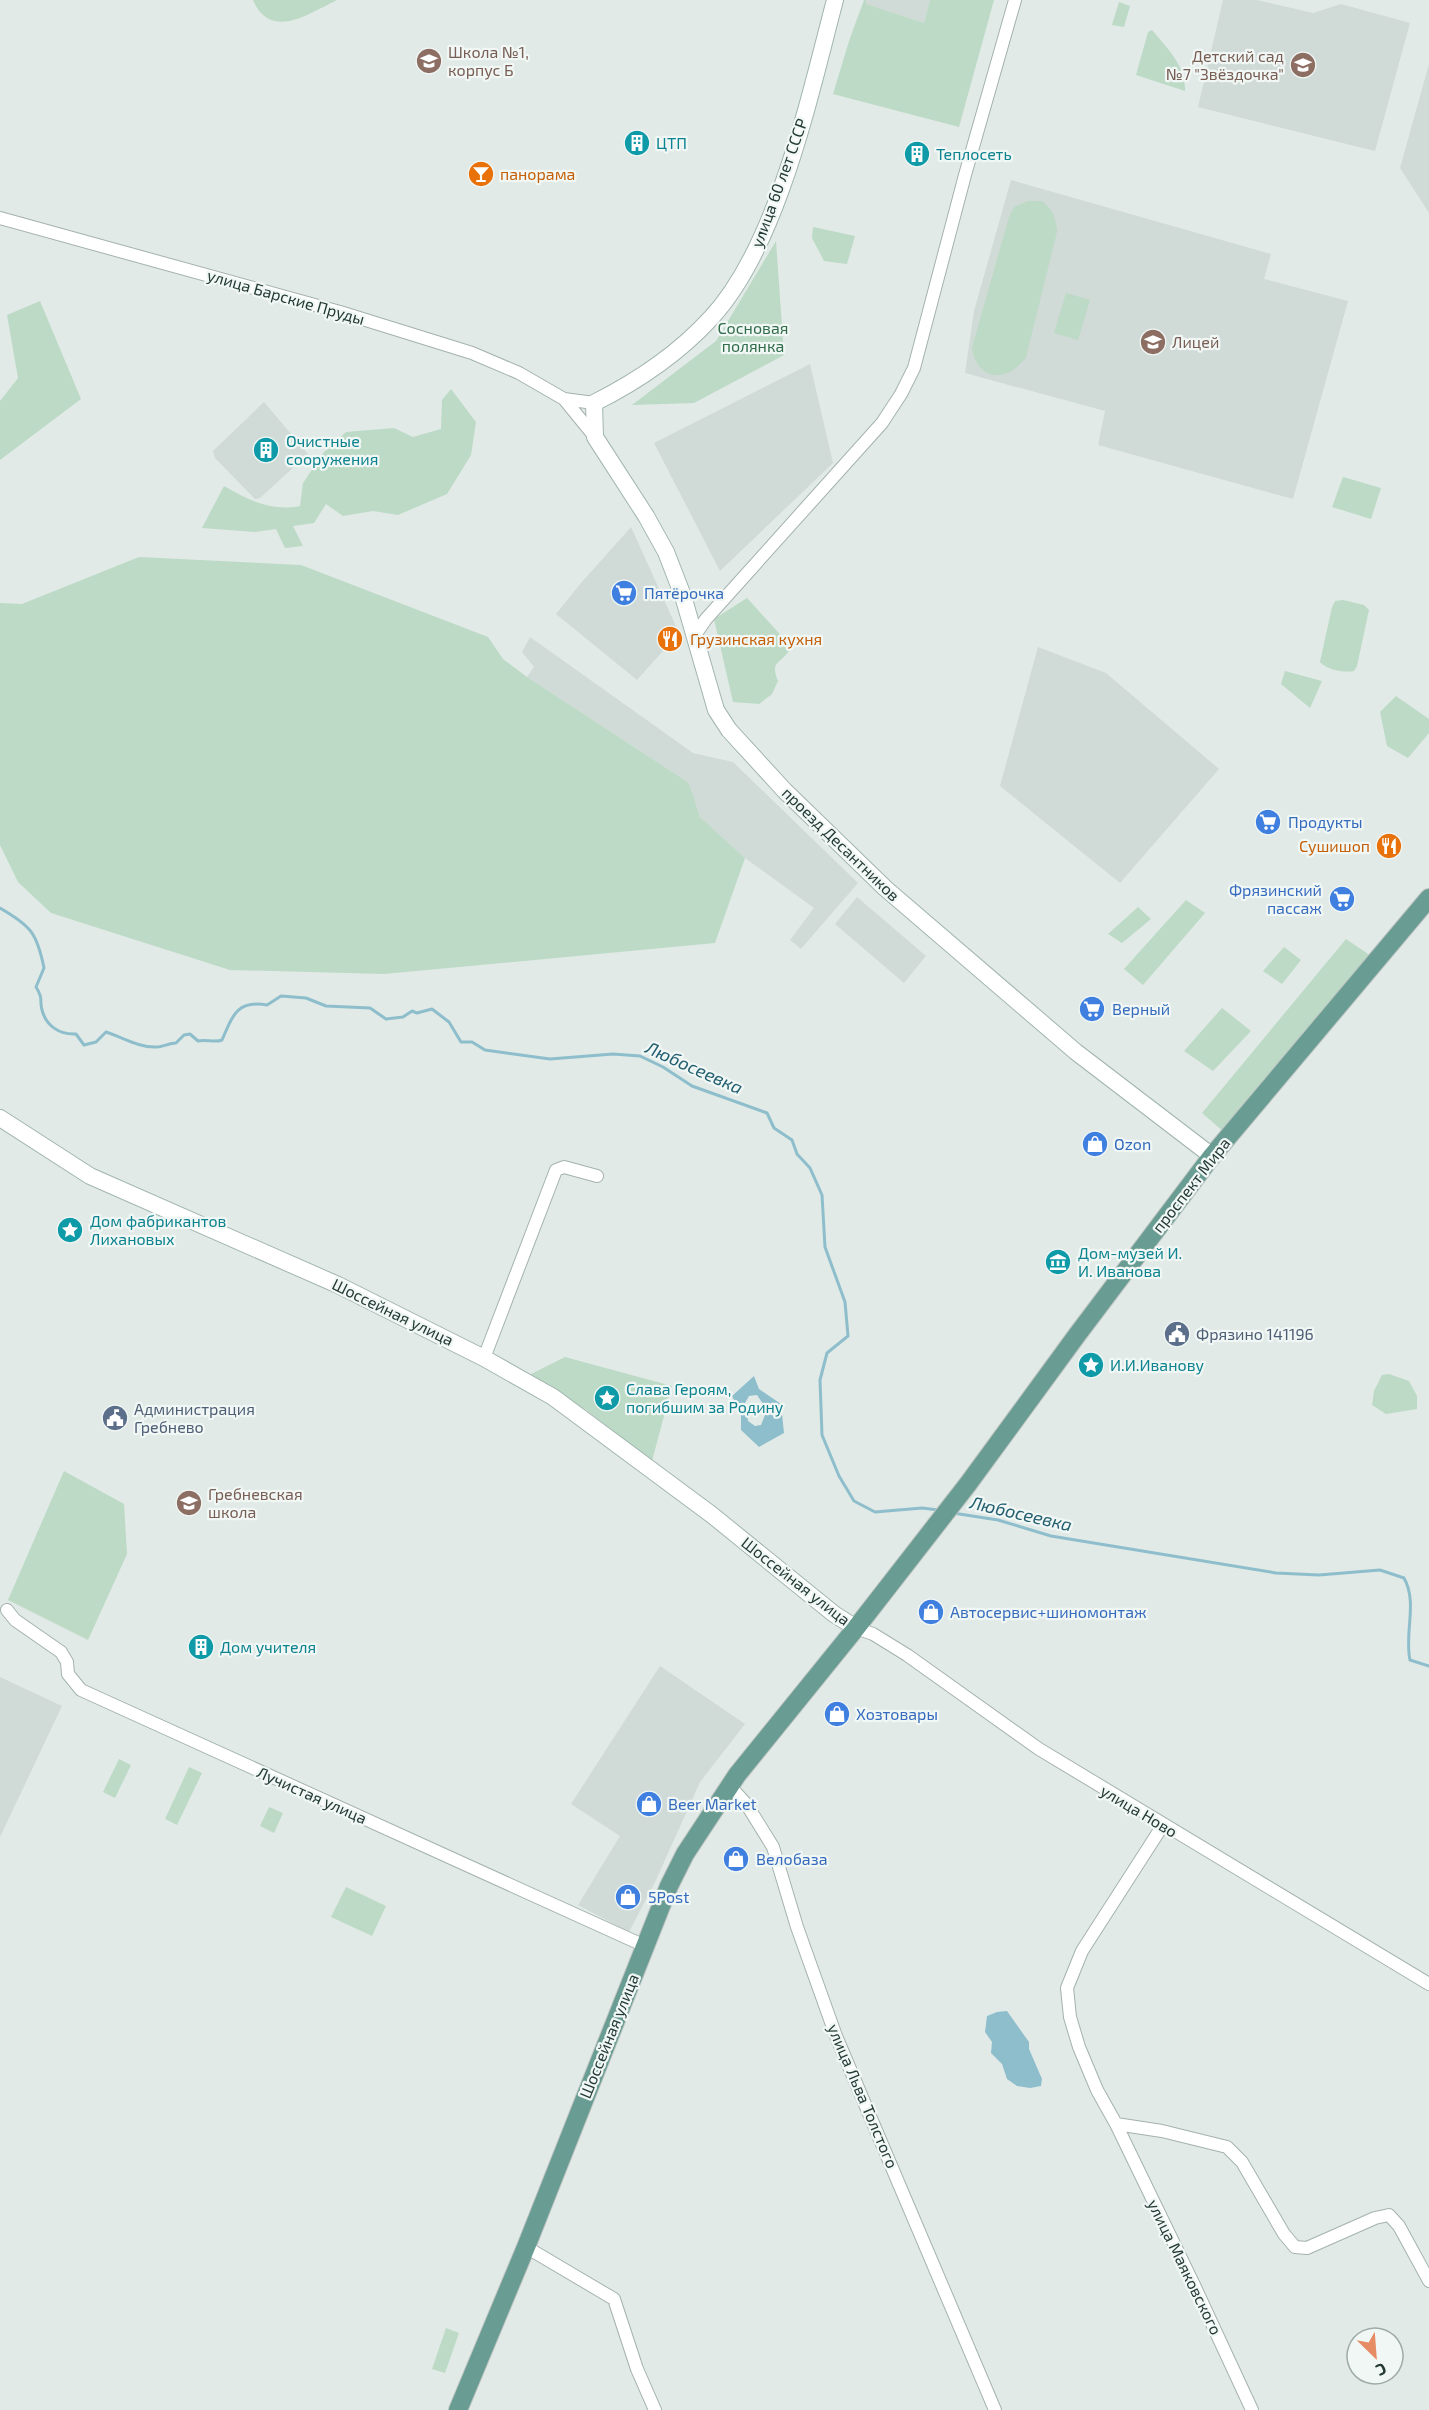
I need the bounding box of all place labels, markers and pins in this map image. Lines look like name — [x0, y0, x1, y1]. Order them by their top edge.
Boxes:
place label: Школа №1, корпус Б — [448, 42, 529, 80]
school or university icon: Школа №1, корпус Б — [414, 46, 444, 76]
place label: Детский сад №7 "Звёздочка" — [1166, 46, 1284, 83]
school or university icon: Детский сад №7 "Звёздочка" — [1288, 50, 1318, 80]
building icon: ЦТП — [622, 128, 652, 158]
place label: ЦТП — [656, 133, 687, 152]
building icon: Теплосеть — [902, 139, 932, 169]
place label: Теплосеть — [936, 144, 1012, 163]
bar icon: панорама — [466, 159, 496, 189]
place label: панорама — [500, 164, 575, 183]
school or university icon: Лицей — [1138, 327, 1168, 357]
place label: Лицей — [1172, 332, 1219, 351]
place label: Очистные сооружения — [286, 431, 378, 469]
building icon: Очистные сооружения — [251, 435, 281, 465]
supermarket icon: Пятёрочка — [609, 578, 639, 608]
place label: Пятёрочка — [644, 583, 724, 602]
restaurant icon: Грузинская кухня — [655, 624, 685, 654]
place label: Грузинская кухня — [690, 629, 822, 649]
supermarket icon: Продукты — [1253, 807, 1283, 837]
place label: Продукты — [1288, 812, 1363, 832]
restaurant icon: Сушишоп — [1374, 831, 1404, 861]
place label: Сушишоп — [1299, 836, 1370, 856]
place label: Фрязинский пассаж — [1229, 880, 1322, 917]
supermarket icon: Фрязинский пассаж — [1327, 884, 1357, 914]
supermarket icon: Верный — [1077, 994, 1107, 1024]
place label: Верный — [1112, 999, 1170, 1018]
shop icon: Ozon — [1080, 1129, 1110, 1159]
place label: Ozon — [1114, 1134, 1151, 1153]
place label: Дом фабрикантов Лихановых — [90, 1211, 226, 1248]
place icon: Дом фабрикантов Лихановых — [55, 1215, 85, 1245]
place label: Дом-музей И. И. Иванова — [1078, 1243, 1182, 1280]
museum icon: Дом-музей И. И. Иванова — [1043, 1247, 1073, 1277]
public building icon: Фрязино 141196 — [1162, 1319, 1192, 1349]
place label: Фрязино 141196 — [1196, 1324, 1314, 1343]
place icon: И.И.Иванову — [1076, 1350, 1106, 1380]
place label: И.И.Иванову — [1110, 1355, 1204, 1375]
place label: Слава Героям, погибшим за Родину — [626, 1379, 784, 1417]
place icon: Слава Героям, погибшим за Родину — [592, 1383, 622, 1413]
place label: Администрация Гребнево — [134, 1399, 255, 1436]
public building icon: Администрация Гребнево — [100, 1403, 130, 1433]
place label: Гребневская школа — [208, 1484, 303, 1521]
school or university icon: Гребневская школа — [174, 1488, 204, 1518]
shop icon: Автосервис+шиномонтаж — [916, 1597, 946, 1627]
place label: Автосервис+шиномонтаж — [950, 1602, 1147, 1621]
building icon: Дом учителя — [186, 1632, 216, 1662]
place label: Дом учителя — [220, 1637, 316, 1657]
shop icon: Хозтовары — [822, 1699, 852, 1729]
place label: Хозтовары — [856, 1704, 938, 1723]
shop icon: Beer Market — [634, 1789, 664, 1819]
place label: Beer Market — [668, 1794, 757, 1813]
shop icon: Велобаза — [721, 1844, 751, 1874]
place label: Велобаза — [756, 1849, 827, 1868]
shop icon: 5Post — [613, 1882, 643, 1912]
place label: 5Post — [648, 1887, 689, 1906]

